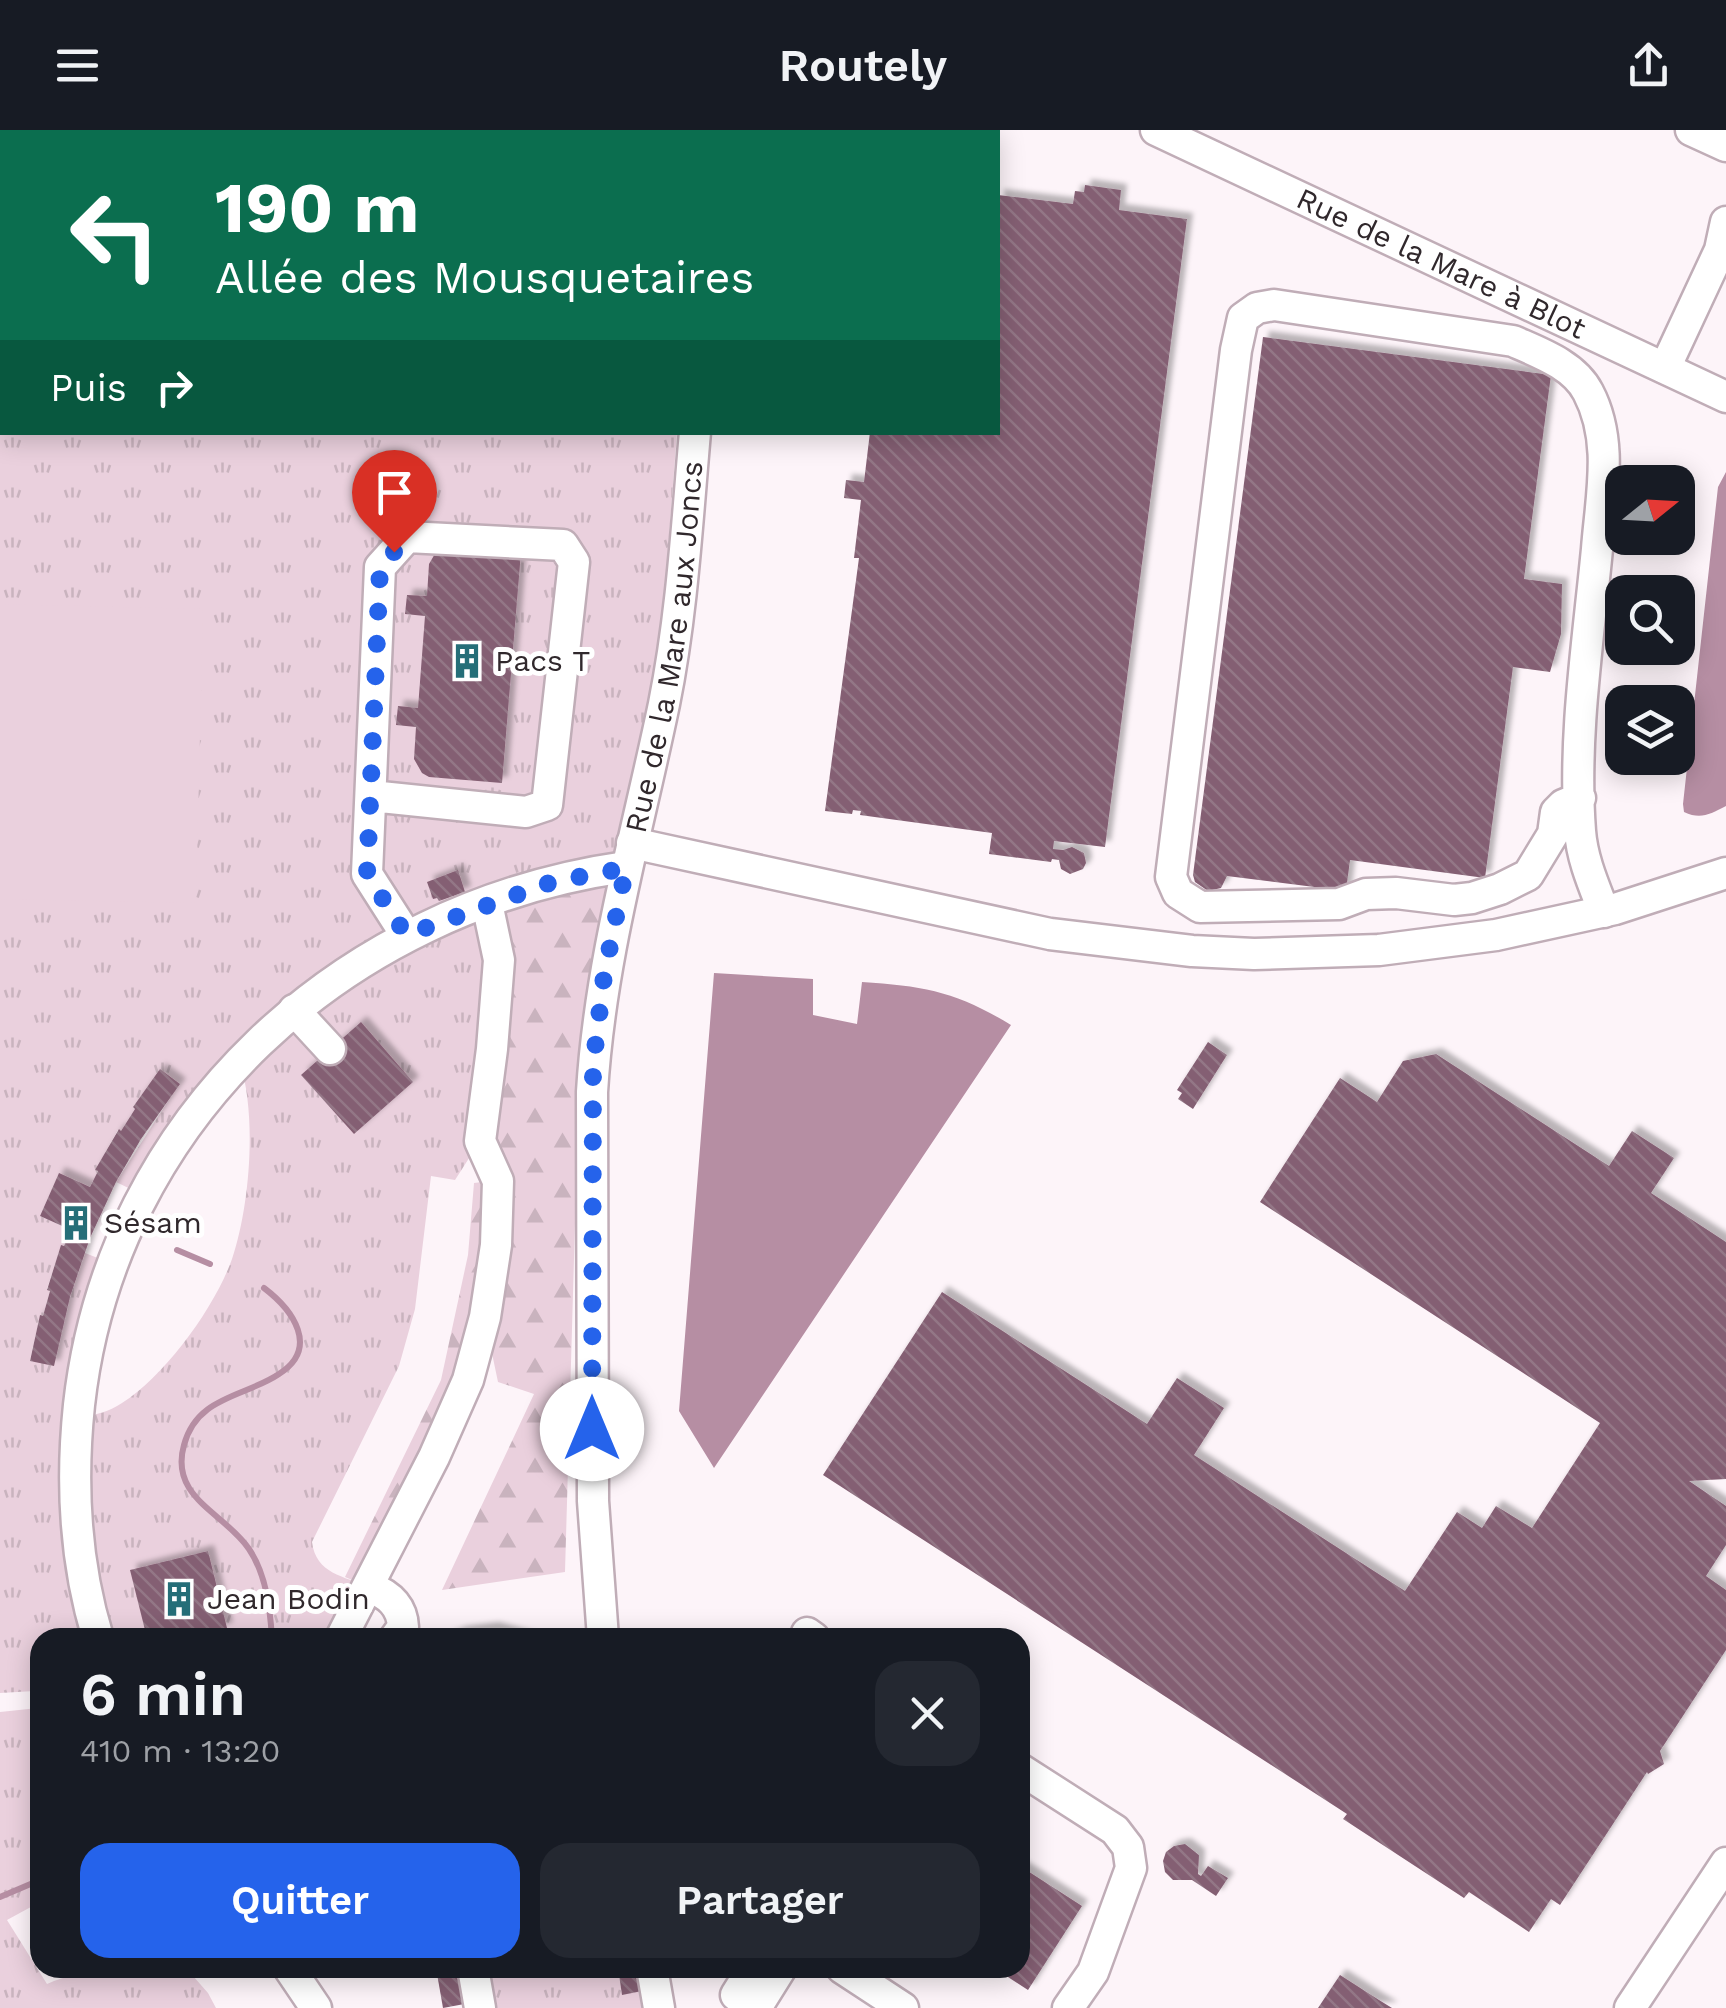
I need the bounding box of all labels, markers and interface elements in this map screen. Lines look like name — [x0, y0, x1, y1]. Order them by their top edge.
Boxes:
icon: menu — [50, 38, 105, 93]
icon: share — [1621, 38, 1676, 93]
text: Routely — [779, 39, 947, 92]
text: 190 m — [215, 167, 419, 249]
icon: left — [50, 170, 180, 300]
street label: Rue de la Mare à Blot — [1291, 180, 1592, 346]
text: Allée des Mousquetaires — [215, 251, 754, 304]
icon: right — [147, 360, 202, 415]
text: Puis — [50, 366, 127, 410]
pin — [352, 450, 437, 553]
street label: Rue de la Mare aux Joncs — [618, 460, 709, 836]
icon: arrive — [367, 465, 422, 520]
north arrow — [1605, 465, 1695, 555]
map controls — [1605, 465, 1695, 775]
button: search — [1605, 575, 1695, 665]
building icon: Pacs T — [448, 642, 486, 680]
place label: Pacs T — [495, 643, 590, 678]
button: layers — [1605, 685, 1695, 775]
building icon: Sésam — [57, 1204, 95, 1242]
place label: Sésam — [104, 1205, 202, 1240]
position arrow — [540, 1377, 644, 1481]
building icon: Jean Bodin — [160, 1580, 198, 1618]
place label: Jean Bodin — [207, 1581, 370, 1616]
text: 6 min — [80, 1659, 246, 1730]
button: close — [875, 1661, 980, 1766]
text: 410 m · 13:20 — [80, 1732, 280, 1770]
button: Quitter — [80, 1843, 520, 1958]
button: Partager — [540, 1843, 980, 1958]

